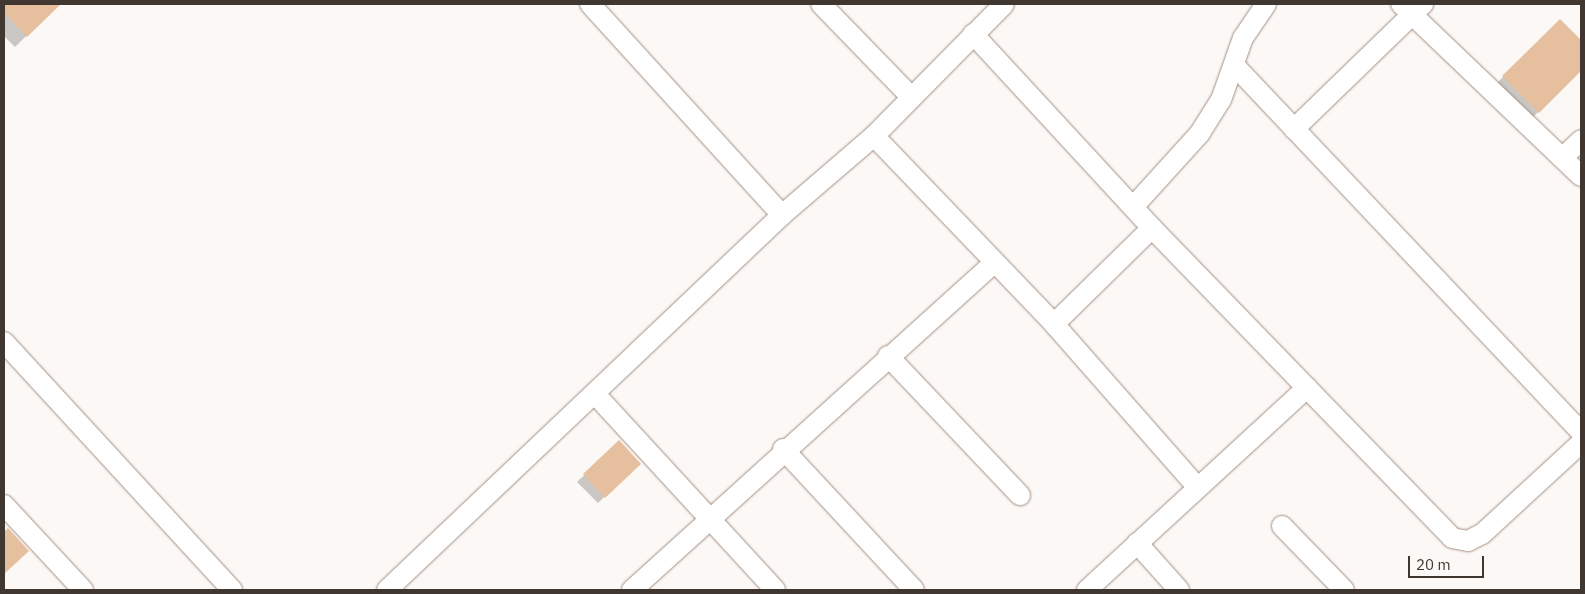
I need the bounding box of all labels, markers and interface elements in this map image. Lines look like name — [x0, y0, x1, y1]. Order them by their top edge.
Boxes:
scale bar — [1410, 546, 1486, 578]
text: 20 m — [1416, 555, 1451, 574]

